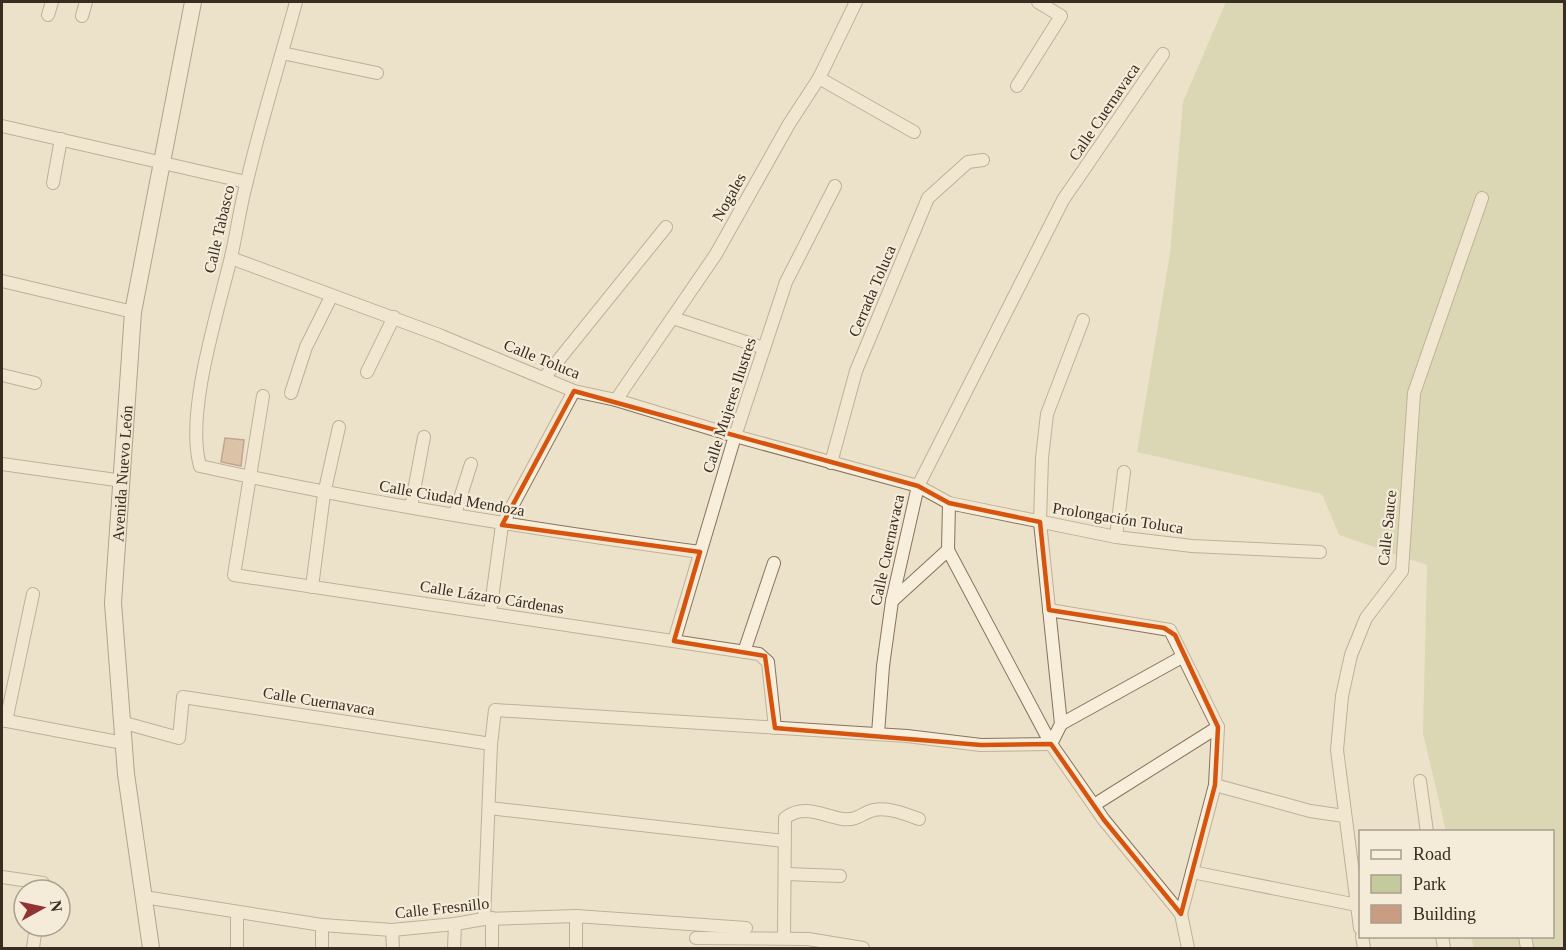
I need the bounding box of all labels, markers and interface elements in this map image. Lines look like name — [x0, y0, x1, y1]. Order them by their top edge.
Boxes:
street label: Calle Cuernavaca — [1065, 60, 1143, 164]
street label: Nogales — [709, 170, 750, 225]
street label: Calle Tabasco — [201, 183, 237, 275]
street label: Cerrada Toluca — [845, 243, 899, 339]
street label: Calle Mujeres Ilustres — [699, 335, 760, 475]
street label: Calle Toluca — [501, 336, 583, 382]
street label: Avenida Nuevo León — [109, 405, 135, 542]
street label: Calle Ciudad Mendoza — [378, 477, 526, 519]
street label: Calle Sauce — [1375, 489, 1399, 567]
street label: Calle Cuernavaca — [867, 493, 907, 607]
street label: Prolongación Toluca — [1051, 499, 1185, 538]
street label: Calle Lázaro Cárdenas — [419, 577, 565, 617]
street label: Calle Cuernavaca — [262, 684, 376, 718]
legend — [1359, 830, 1554, 938]
text: Road — [1413, 844, 1451, 864]
text: Park — [1413, 874, 1446, 894]
north arrow — [12, 878, 72, 938]
street label: Calle Fresnillo — [394, 895, 490, 921]
text: N — [47, 899, 66, 913]
text: Building — [1413, 904, 1476, 924]

